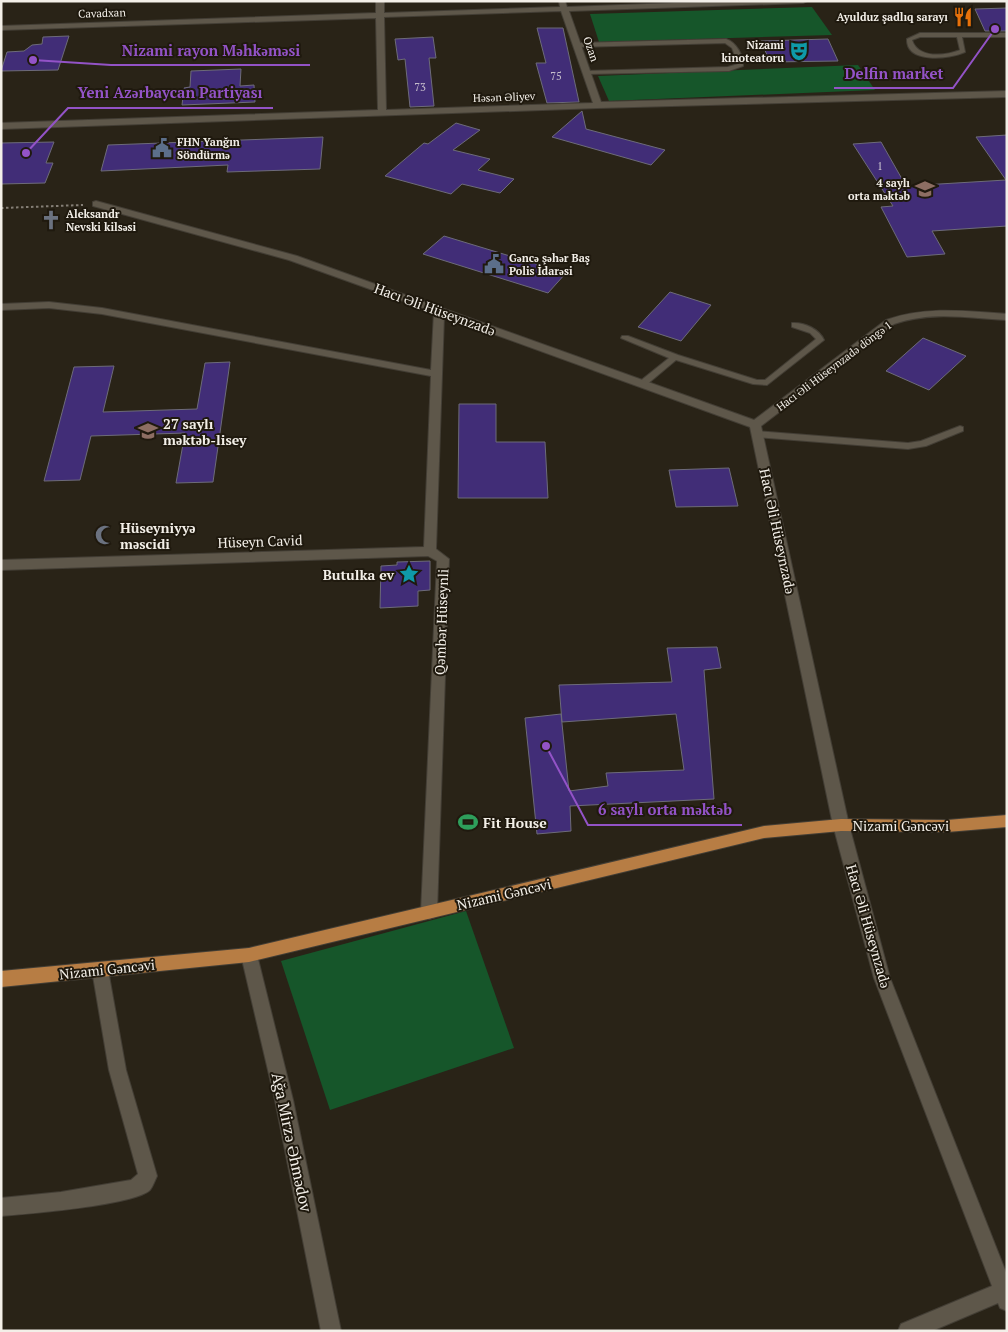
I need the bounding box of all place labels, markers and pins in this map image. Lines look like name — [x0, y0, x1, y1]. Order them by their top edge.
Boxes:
restaurant icon: Ayulduz şadlıq sarayı — [952, 6, 974, 28]
place label: Ayulduz şadlıq sarayı — [836, 10, 948, 24]
callout: Nizami rayon Məhkəməsi — [111, 35, 310, 65]
place label: Nizami kinoteatoru — [721, 38, 784, 65]
theatre icon: Nizami kinoteatoru — [788, 40, 810, 62]
callout: Delfin market — [834, 58, 953, 88]
callout: Yeni Azərbaycan Partiyası — [68, 78, 273, 108]
place label: FHN Yanğın Söndürmə — [177, 135, 240, 162]
public building icon: FHN Yanğın Söndürmə — [151, 137, 173, 159]
place label: 4 saylı orta məktəb — [848, 176, 911, 203]
school or university icon: 4 saylı orta məktəb — [914, 178, 936, 200]
place label: Aleksandr Nevski kilsəsi — [66, 207, 137, 234]
church icon: Aleksandr Nevski kilsəsi — [40, 209, 62, 231]
place label: Gəncə şəhər Baş Polis İdarəsi — [509, 251, 590, 278]
public building icon: Gəncə şəhər Baş Polis İdarəsi — [483, 253, 505, 275]
place label: 27 saylı məktəb-lisey — [163, 414, 247, 449]
school or university icon: 27 saylı məktəb-lisey — [137, 420, 159, 442]
place label: Hüseyniyyə məscidi — [120, 518, 196, 553]
mosque icon: Hüseyniyyə məscidi — [94, 524, 116, 546]
place icon: Butulka ev — [398, 563, 420, 585]
place label: Butulka ev — [323, 565, 394, 584]
callout: 6 saylı orta məktəb — [588, 795, 742, 825]
sports icon: Fit House — [457, 811, 479, 833]
place label: Fit House — [483, 813, 547, 832]

